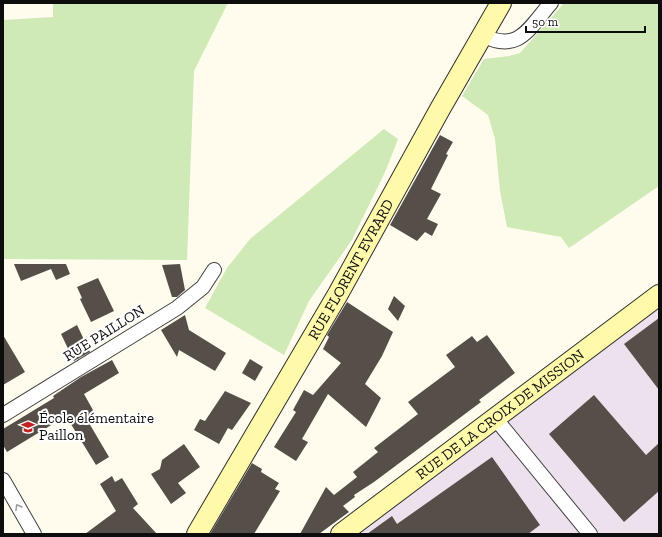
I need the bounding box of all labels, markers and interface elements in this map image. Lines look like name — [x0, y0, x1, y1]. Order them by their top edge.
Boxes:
scale bar — [526, 8, 645, 34]
text: 50 m — [532, 15, 559, 29]
street label: RUE FLORENT EVRARD — [304, 196, 397, 343]
street label: RUE PAILLON — [60, 301, 148, 365]
street label: RUE DE LA CROIX DE MISSION — [412, 345, 588, 483]
place label: École élémentaire Paillon — [39, 409, 154, 444]
school or university icon: École élémentaire Paillon — [20, 419, 36, 435]
one-way arrow — [16, 504, 23, 511]

